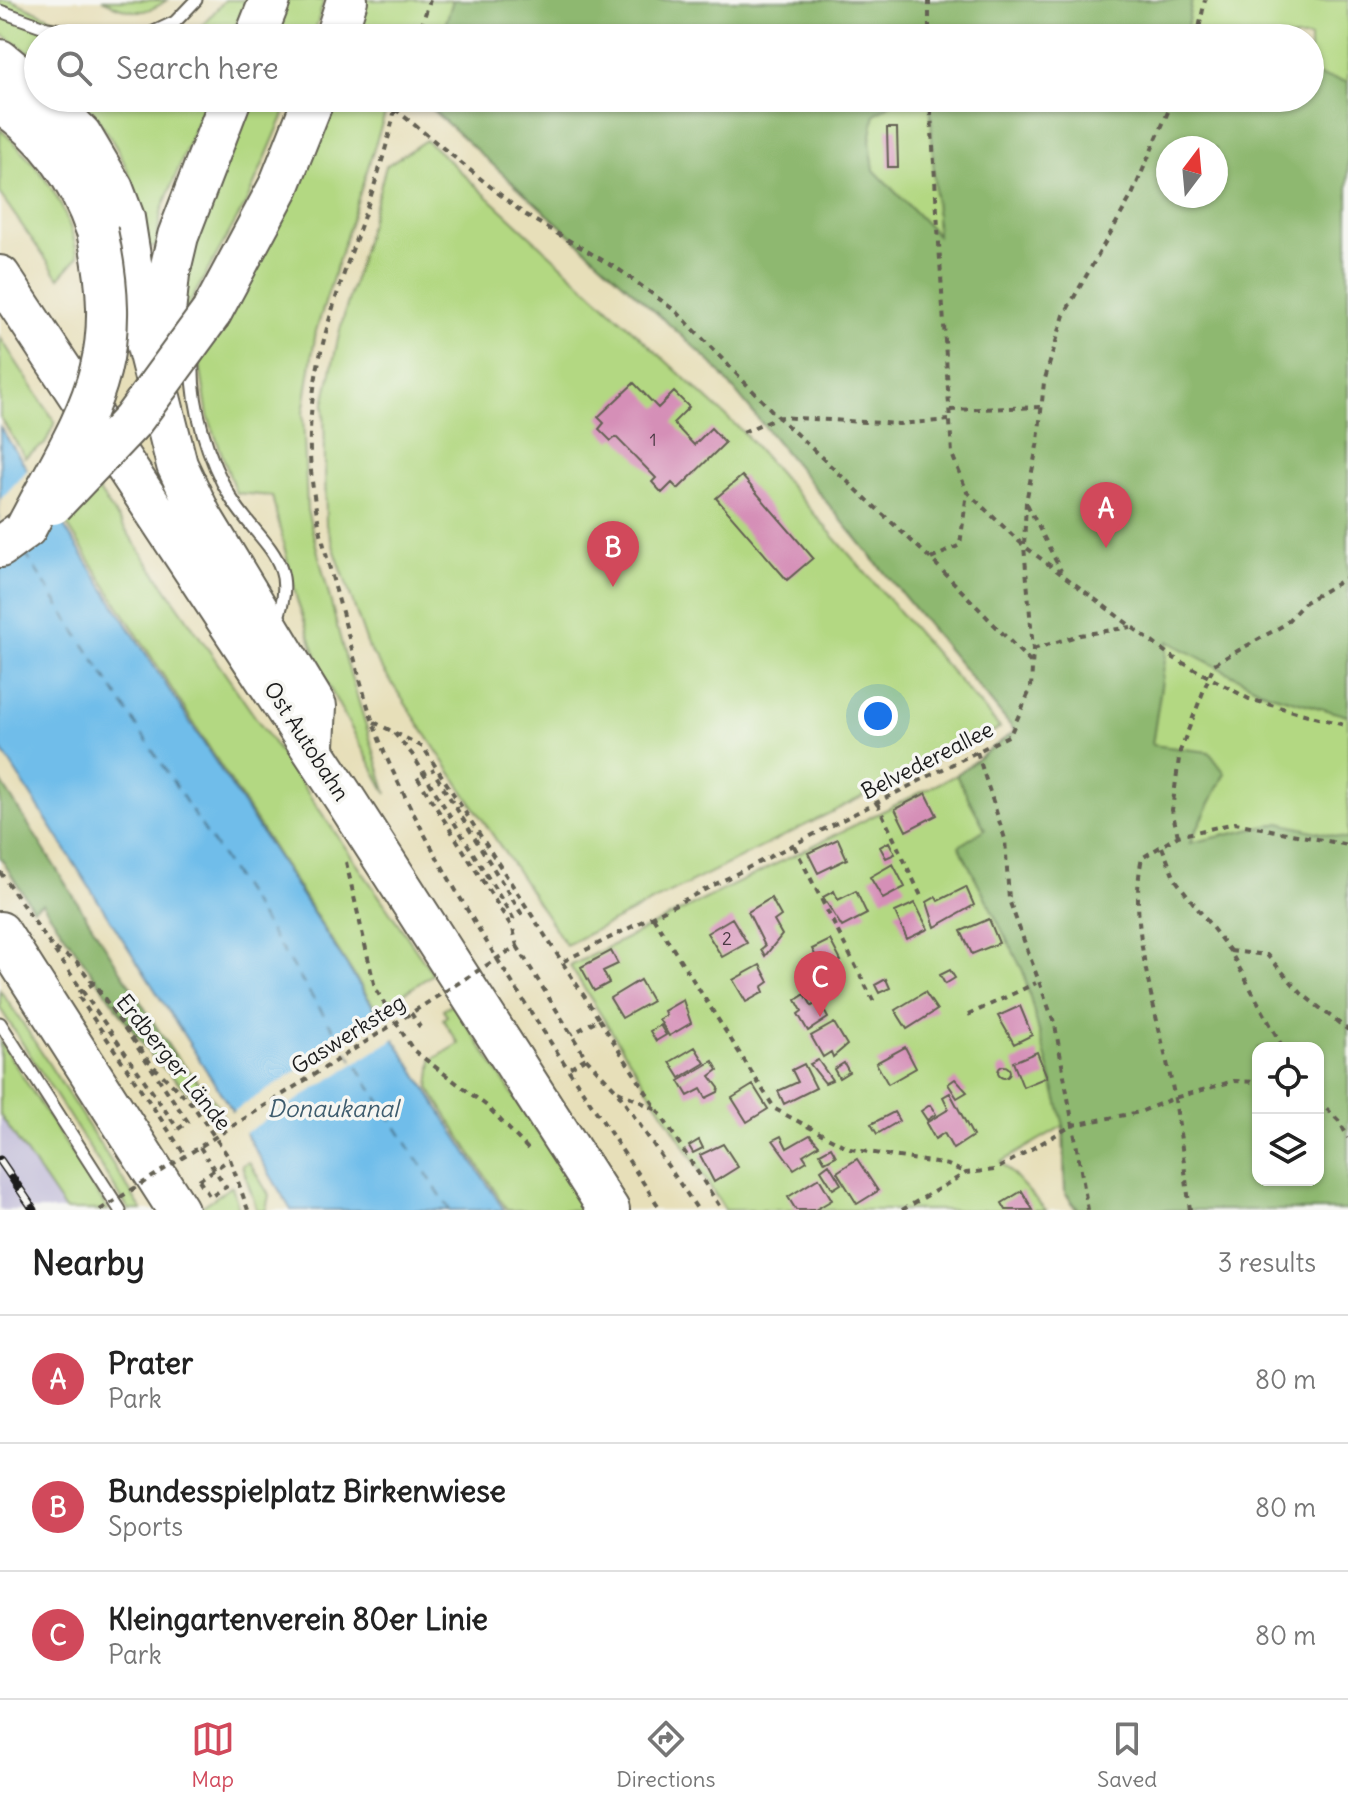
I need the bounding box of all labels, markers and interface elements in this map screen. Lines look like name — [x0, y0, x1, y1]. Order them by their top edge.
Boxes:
search box — [24, 24, 1324, 112]
icon: search — [52, 46, 96, 90]
text: Search here — [116, 49, 279, 87]
north arrow — [1156, 136, 1228, 208]
house number: 1 — [649, 428, 657, 451]
pin: A — [1080, 482, 1132, 548]
pin: B — [587, 521, 639, 587]
street label: Ost Autobahn — [258, 676, 356, 806]
your location — [858, 696, 898, 736]
street label: Belvedereallee — [856, 715, 998, 805]
house number: 2 — [722, 927, 732, 950]
pin: C — [794, 951, 846, 1017]
street label: Erdberger Lände — [110, 988, 238, 1136]
street label: Gaswerksteg — [286, 988, 410, 1080]
map controls — [1252, 1042, 1324, 1186]
button: locate — [1252, 1042, 1324, 1114]
water label: Donaukanal — [268, 1093, 402, 1123]
button: layers — [1252, 1114, 1324, 1186]
text: Nearby — [32, 1241, 145, 1284]
text: 3 results — [1218, 1246, 1316, 1279]
text: Prater — [108, 1344, 193, 1382]
text: A — [50, 1363, 66, 1396]
text: 80 m — [1255, 1363, 1316, 1396]
text: Park — [108, 1382, 162, 1415]
text: Bundesspielplatz Birkenwiese — [108, 1472, 506, 1510]
text: B — [49, 1491, 67, 1524]
text: 80 m — [1255, 1491, 1316, 1524]
text: Sports — [108, 1510, 183, 1543]
text: Kleingartenverein 80er Linie — [108, 1600, 488, 1638]
text: C — [49, 1619, 67, 1652]
text: 80 m — [1255, 1619, 1316, 1652]
text: Park — [108, 1638, 162, 1671]
tab: Map — [191, 1717, 235, 1793]
tab: Directions — [616, 1717, 716, 1793]
tab: Saved — [1097, 1717, 1157, 1793]

